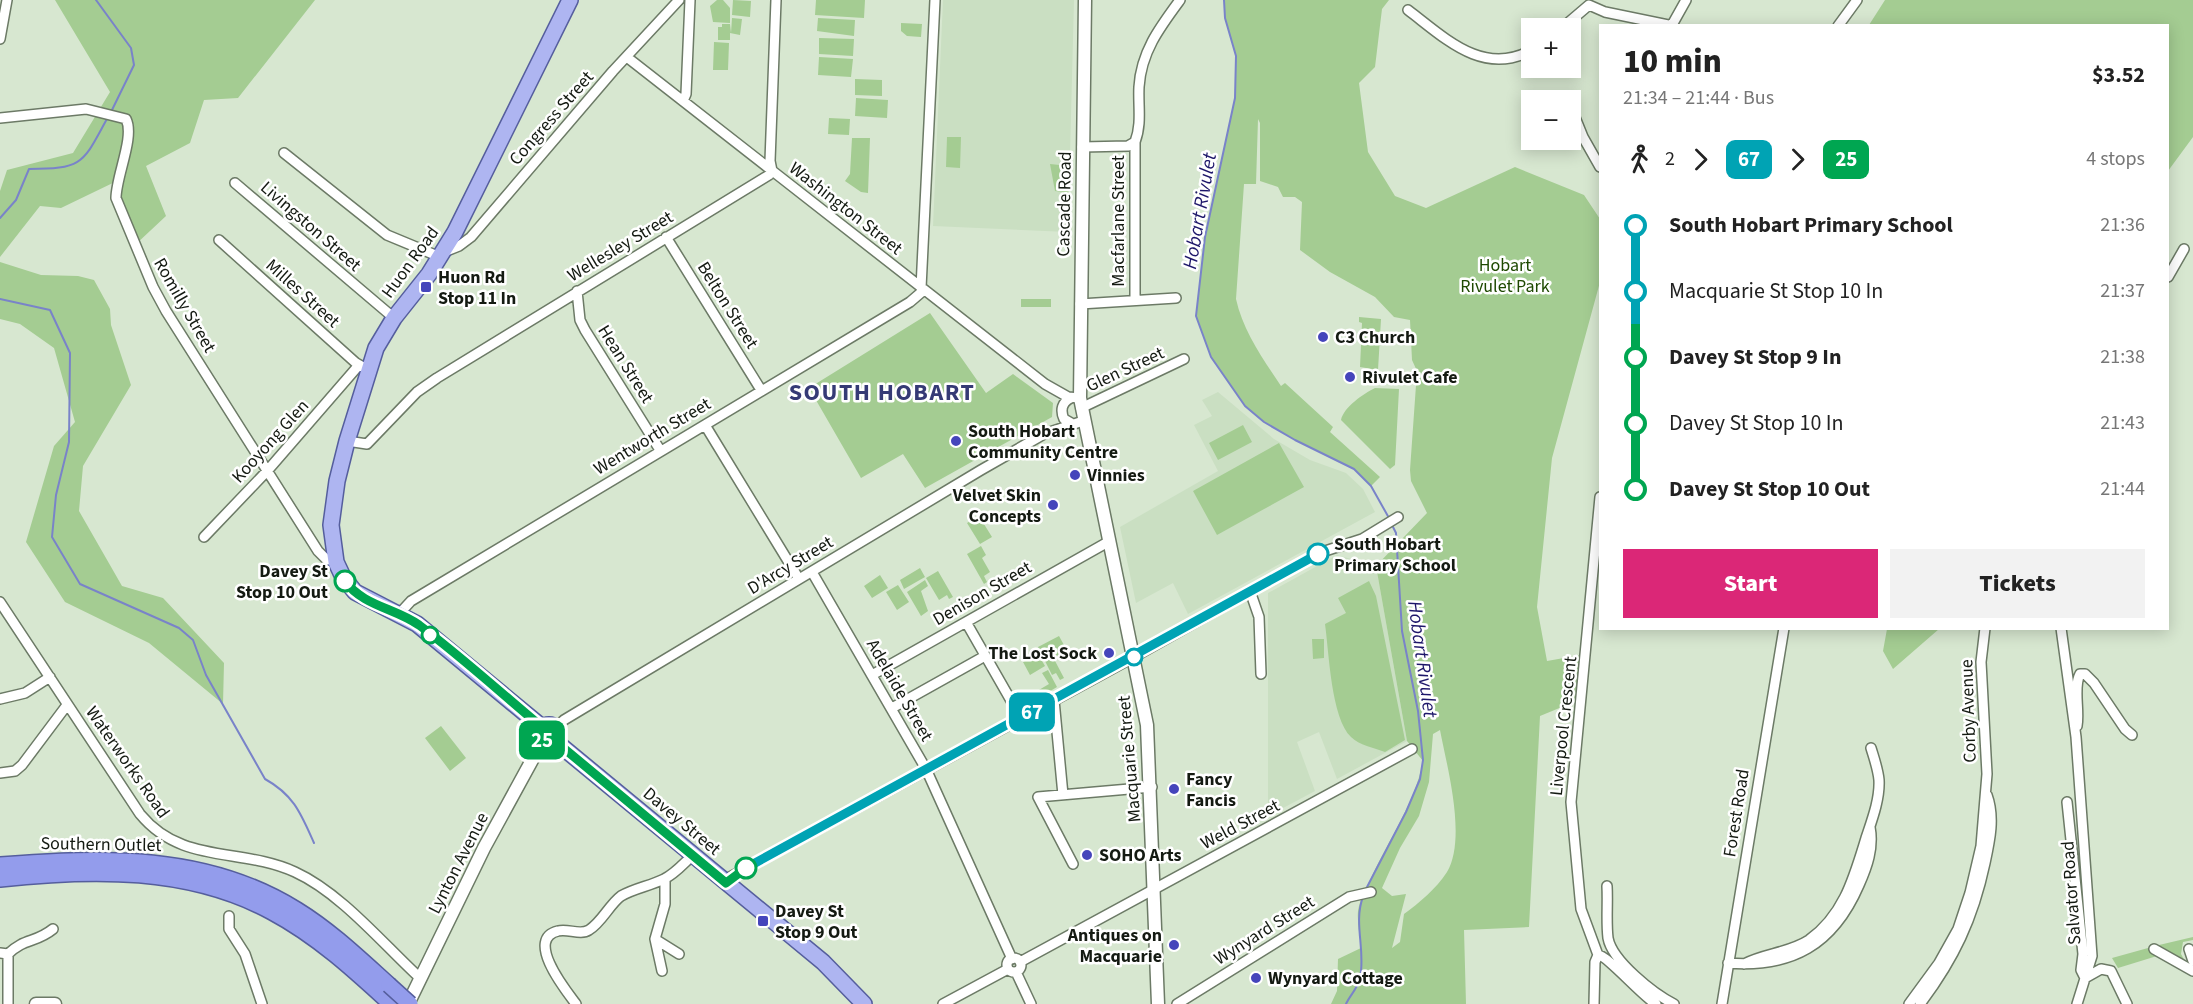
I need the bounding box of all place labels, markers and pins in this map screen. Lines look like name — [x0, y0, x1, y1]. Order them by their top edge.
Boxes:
place label: Huon Rd Stop 11 In — [438, 265, 516, 311]
marker: Huon Rd Stop 11 In — [419, 280, 433, 294]
place label: C3 Church — [1335, 325, 1415, 350]
marker: C3 Church — [1316, 330, 1330, 344]
place label: Rivulet Cafe — [1362, 365, 1458, 390]
marker: Rivulet Cafe — [1343, 370, 1357, 384]
place label: South Hobart Community Centre — [968, 419, 1118, 465]
marker: South Hobart Community Centre — [949, 434, 963, 448]
place label: Vinnies — [1086, 463, 1145, 488]
marker: Vinnies — [1068, 468, 1082, 482]
place label: Velvet Skin Concepts — [952, 483, 1041, 529]
marker: Velvet Skin Concepts — [1046, 498, 1060, 512]
place label: South Hobart Primary School — [1334, 532, 1456, 578]
marker: South Hobart Primary School — [1307, 543, 1329, 565]
place label: Davey St Stop 10 Out — [236, 559, 328, 605]
marker: Davey St Stop 10 Out — [334, 570, 356, 592]
unlabelled marker — [421, 626, 439, 644]
place label: The Lost Sock — [988, 641, 1097, 666]
marker: The Lost Sock — [1102, 646, 1116, 660]
unlabelled marker — [1125, 648, 1143, 666]
place label: Fancy Fancis — [1186, 767, 1236, 813]
marker: Fancy Fancis — [1167, 782, 1181, 796]
place label: SOHO Arts — [1099, 843, 1182, 868]
marker: SOHO Arts — [1080, 848, 1094, 862]
unlabelled marker — [735, 857, 757, 879]
place label: Davey St Stop 9 Out — [775, 899, 858, 945]
marker: Davey St Stop 9 Out — [756, 914, 770, 928]
place label: Antiques on Macquarie — [1067, 923, 1162, 969]
marker: Antiques on Macquarie — [1167, 938, 1181, 952]
place label: Wynyard Cottage — [1268, 966, 1403, 991]
marker: Wynyard Cottage — [1249, 971, 1263, 985]

